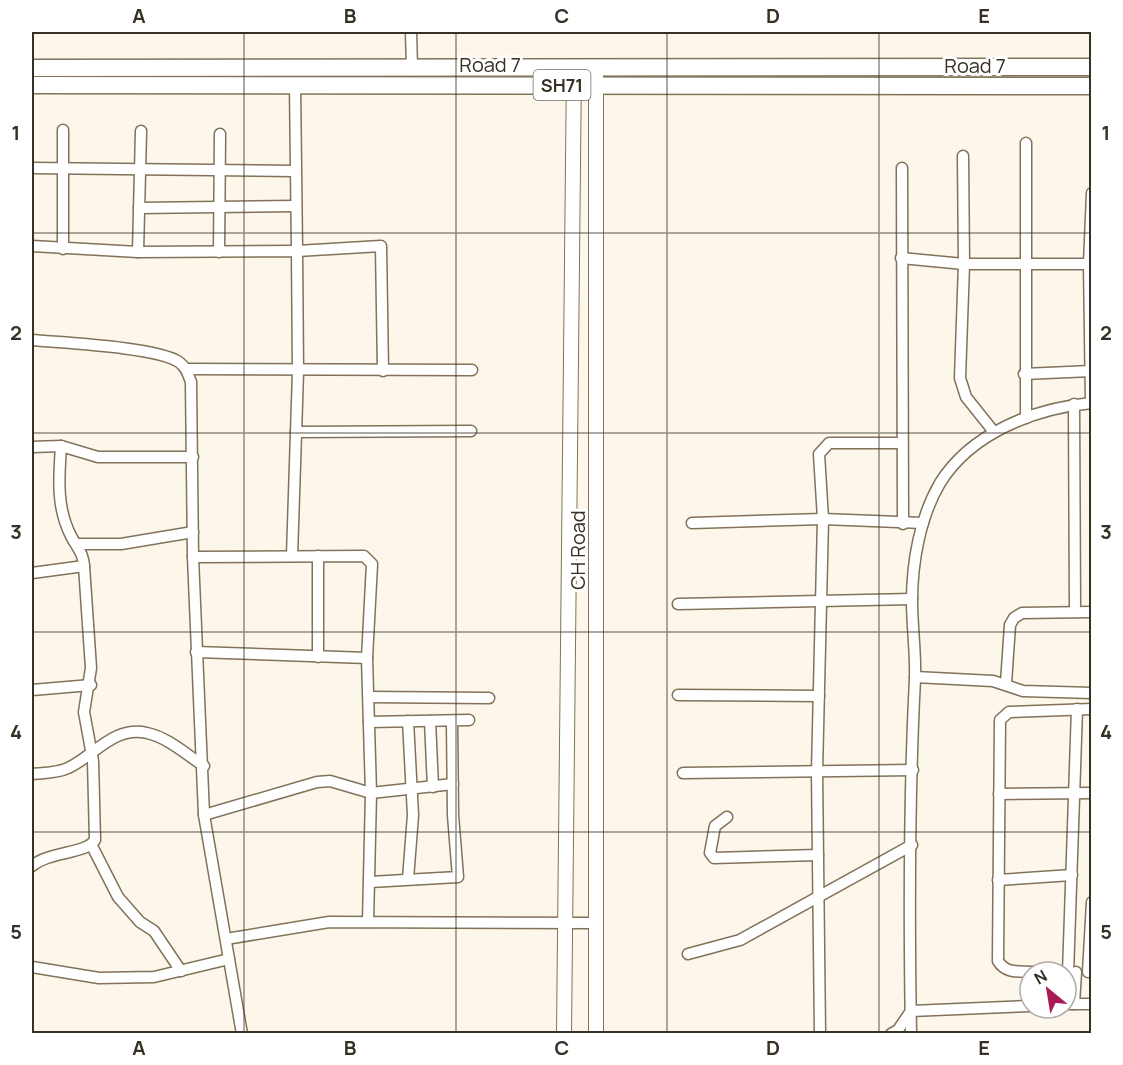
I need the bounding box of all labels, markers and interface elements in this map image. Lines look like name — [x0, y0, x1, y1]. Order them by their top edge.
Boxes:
text: A — [132, 2, 146, 29]
text: B — [344, 2, 357, 29]
text: C — [555, 2, 569, 29]
text: D — [766, 2, 780, 29]
text: E — [978, 2, 990, 29]
street label: Road 7 — [459, 51, 521, 78]
street label: Road 7 — [944, 52, 1006, 79]
road number: SH71 — [534, 70, 590, 100]
text: 1 — [12, 119, 20, 146]
text: 1 — [1102, 119, 1110, 146]
text: 2 — [10, 319, 22, 346]
text: 2 — [1100, 319, 1112, 346]
street label: CH Road — [564, 510, 591, 590]
text: 3 — [10, 518, 22, 545]
text: 3 — [1100, 518, 1112, 545]
text: 4 — [10, 718, 22, 745]
text: 4 — [1100, 718, 1112, 745]
text: 5 — [10, 918, 22, 945]
text: 5 — [1100, 918, 1112, 945]
north arrow — [1018, 960, 1078, 1020]
text: N — [1030, 965, 1051, 989]
text: A — [132, 1034, 146, 1061]
text: B — [344, 1034, 357, 1061]
text: C — [555, 1034, 569, 1061]
text: D — [766, 1034, 780, 1061]
text: E — [978, 1034, 990, 1061]

